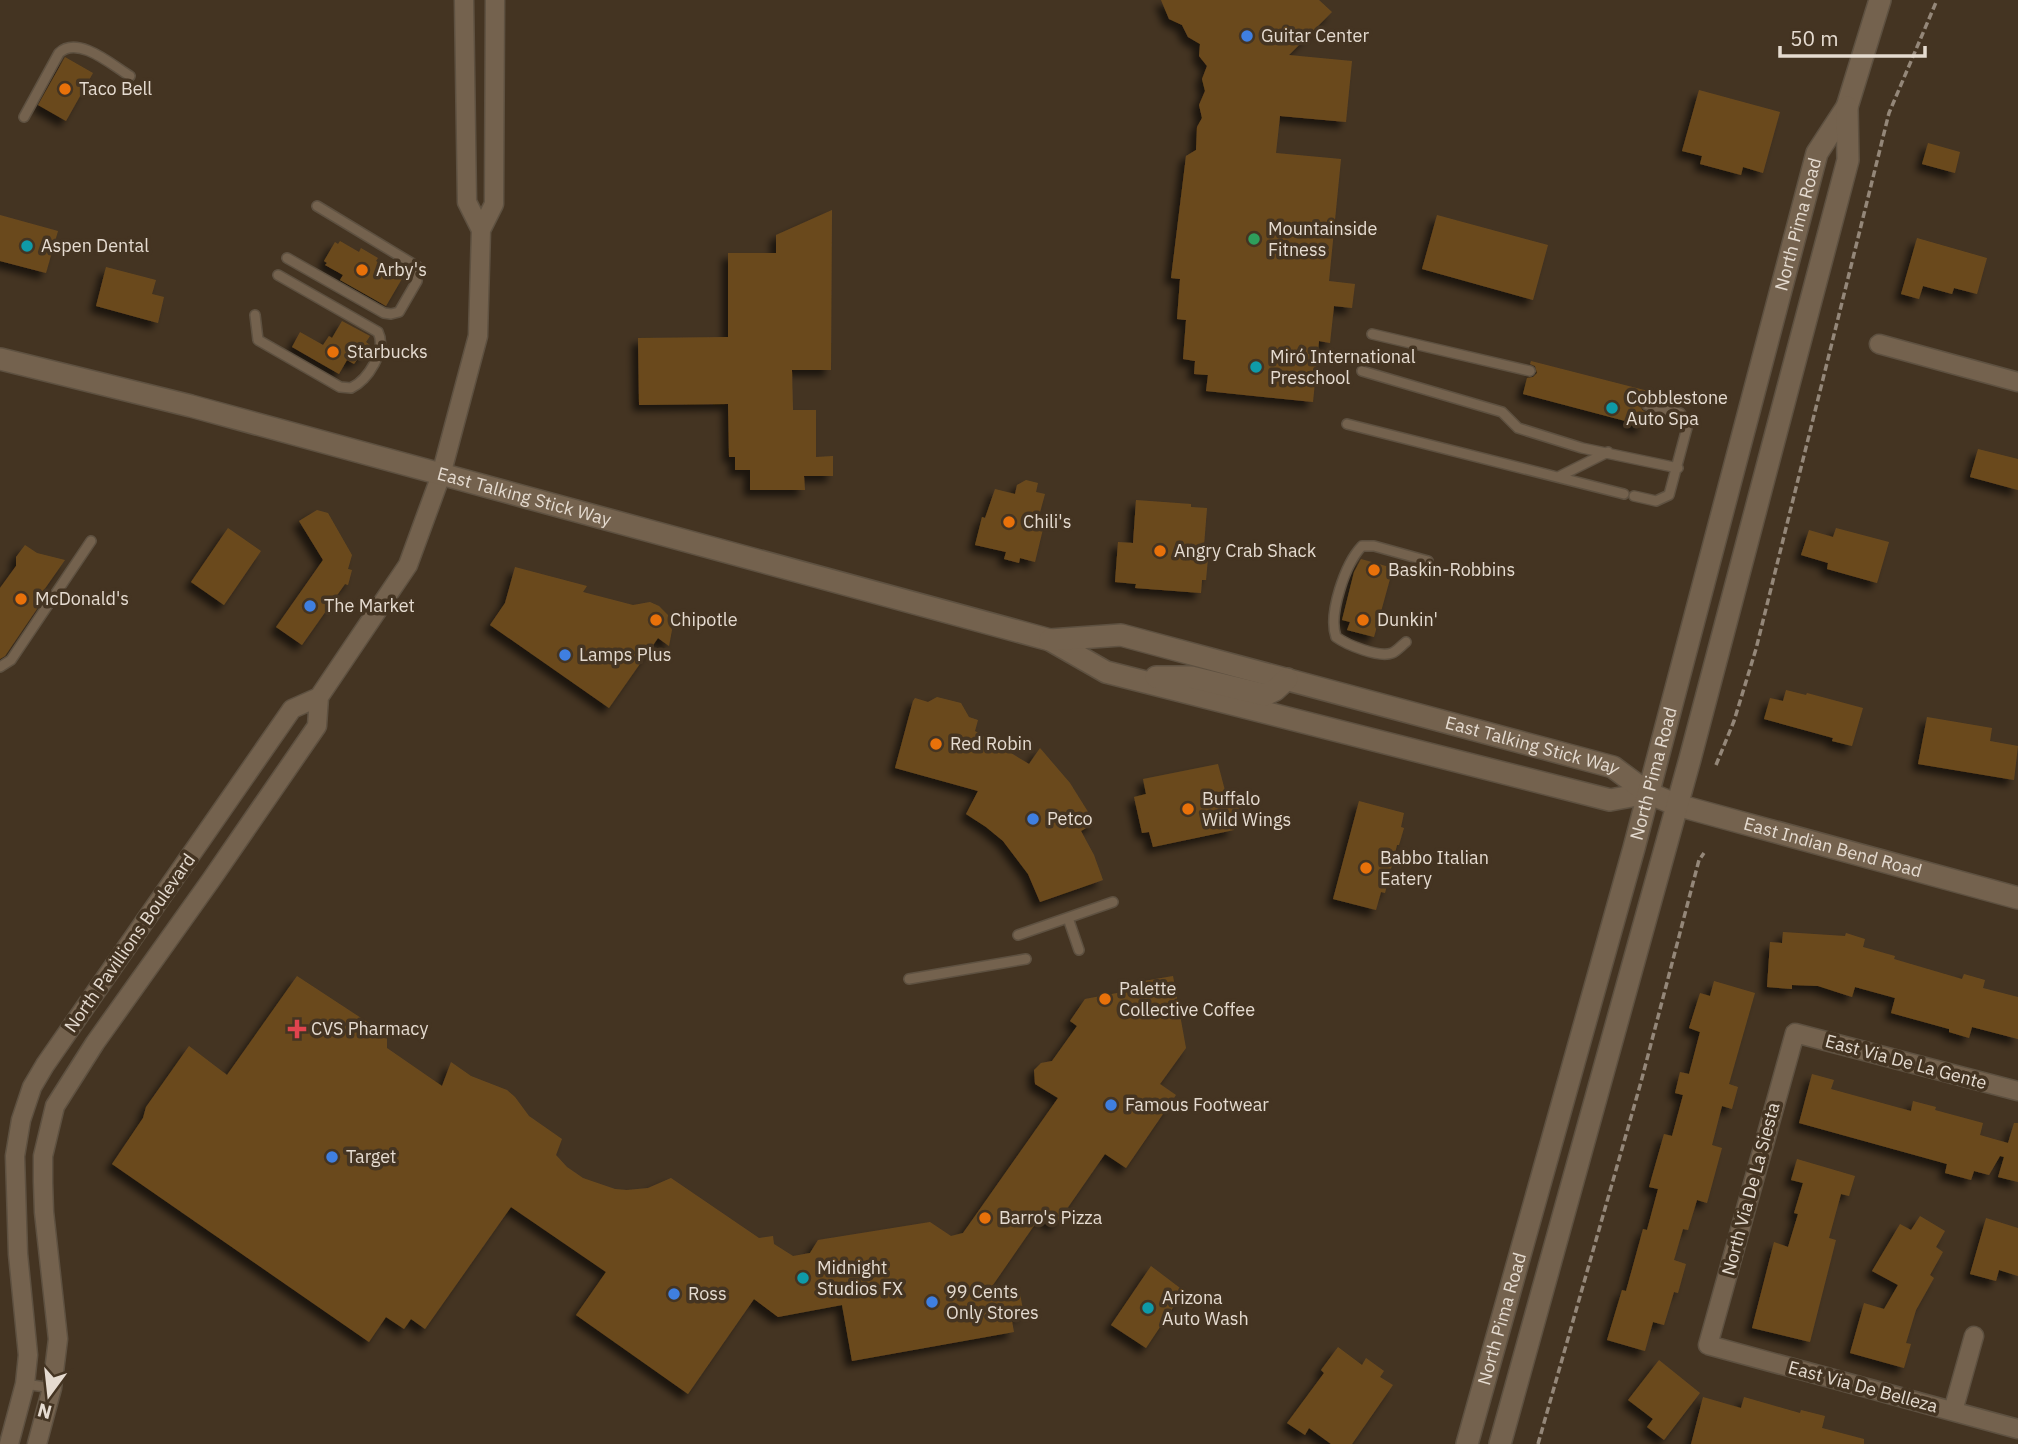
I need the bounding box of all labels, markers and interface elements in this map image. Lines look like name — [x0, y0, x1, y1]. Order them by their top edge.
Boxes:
scale bar — [1780, 14, 1925, 58]
place label: Guitar Center — [1261, 24, 1369, 47]
text: 50 m — [1790, 24, 1839, 52]
marker: Guitar Center — [1239, 28, 1255, 44]
place label: Taco Bell — [79, 77, 152, 100]
marker: Taco Bell — [57, 81, 73, 97]
street label: North Pima Road — [1769, 155, 1826, 293]
place label: Mountainside Fitness — [1268, 217, 1378, 261]
marker: Mountainside Fitness — [1246, 231, 1262, 247]
place label: Aspen Dental — [41, 234, 149, 257]
marker: Aspen Dental — [19, 238, 35, 254]
place label: Arby's — [376, 258, 427, 281]
marker: Arby's — [354, 262, 370, 278]
place label: Starbucks — [347, 340, 428, 363]
marker: Starbucks — [325, 344, 341, 360]
place label: Miró International Preschool — [1270, 345, 1416, 389]
marker: Miró International Preschool — [1248, 359, 1264, 375]
place label: Cobblestone Auto Spa — [1626, 386, 1728, 430]
marker: Cobblestone Auto Spa — [1604, 400, 1620, 416]
street label: East Talking Stick Way — [435, 462, 614, 531]
place label: Chili's — [1023, 510, 1071, 533]
marker: Chili's — [1001, 514, 1017, 530]
place label: Angry Crab Shack — [1174, 539, 1317, 562]
marker: Angry Crab Shack — [1152, 543, 1168, 559]
place label: Baskin-Robbins — [1388, 558, 1515, 581]
marker: Baskin-Robbins — [1366, 562, 1382, 578]
place label: McDonald's — [35, 587, 129, 610]
marker: McDonald's — [13, 591, 29, 607]
place label: The Market — [324, 594, 415, 617]
marker: The Market — [302, 598, 318, 614]
place label: Chipotle — [670, 608, 738, 631]
place label: Dunkin' — [1377, 608, 1438, 631]
marker: Chipotle — [648, 612, 664, 628]
marker: Dunkin' — [1355, 612, 1371, 628]
place label: Lamps Plus — [579, 643, 672, 666]
marker: Lamps Plus — [557, 647, 573, 663]
street label: North Pima Road — [1625, 704, 1682, 842]
street label: East Talking Stick Way — [1443, 711, 1625, 779]
place label: Red Robin — [950, 732, 1032, 755]
marker: Red Robin — [928, 736, 944, 752]
place label: Buffalo Wild Wings — [1202, 787, 1291, 831]
marker: Buffalo Wild Wings — [1180, 801, 1196, 817]
place label: Petco — [1047, 807, 1093, 830]
marker: Petco — [1025, 811, 1041, 827]
street label: East Indian Bend Road — [1741, 812, 1925, 882]
place label: Babbo Italian Eatery — [1380, 846, 1489, 890]
street label: North Pavillions Boulevard — [59, 849, 200, 1037]
marker: Babbo Italian Eatery — [1358, 860, 1374, 876]
place label: Palette Collective Coffee — [1119, 977, 1255, 1021]
marker: Palette Collective Coffee — [1097, 991, 1113, 1007]
place label: CVS Pharmacy — [311, 1017, 428, 1040]
marker: CVS Pharmacy — [289, 1021, 305, 1037]
street label: East Via De La Gente — [1823, 1029, 1990, 1094]
place label: Famous Footwear — [1125, 1093, 1269, 1116]
marker: Famous Footwear — [1103, 1097, 1119, 1113]
street label: North Via De La Siesta — [1716, 1100, 1785, 1278]
place label: Target — [346, 1145, 396, 1168]
marker: Target — [324, 1149, 340, 1165]
place label: Barro's Pizza — [999, 1206, 1103, 1229]
marker: Barro's Pizza — [977, 1210, 993, 1226]
street label: North Pima Road — [1472, 1250, 1531, 1388]
place label: Midnight Studios FX — [817, 1256, 903, 1300]
marker: Midnight Studios FX — [795, 1270, 811, 1286]
place label: 99 Cents Only Stores — [946, 1280, 1039, 1324]
place label: Ross — [688, 1282, 727, 1305]
marker: Ross — [666, 1286, 682, 1302]
place label: Arizona Auto Wash — [1162, 1286, 1249, 1330]
marker: 99 Cents Only Stores — [924, 1294, 940, 1310]
marker: Arizona Auto Wash — [1140, 1300, 1156, 1316]
street label: East Via De Belleza — [1786, 1355, 1941, 1418]
north arrow — [14, 1360, 84, 1430]
text: N — [35, 1398, 54, 1425]

